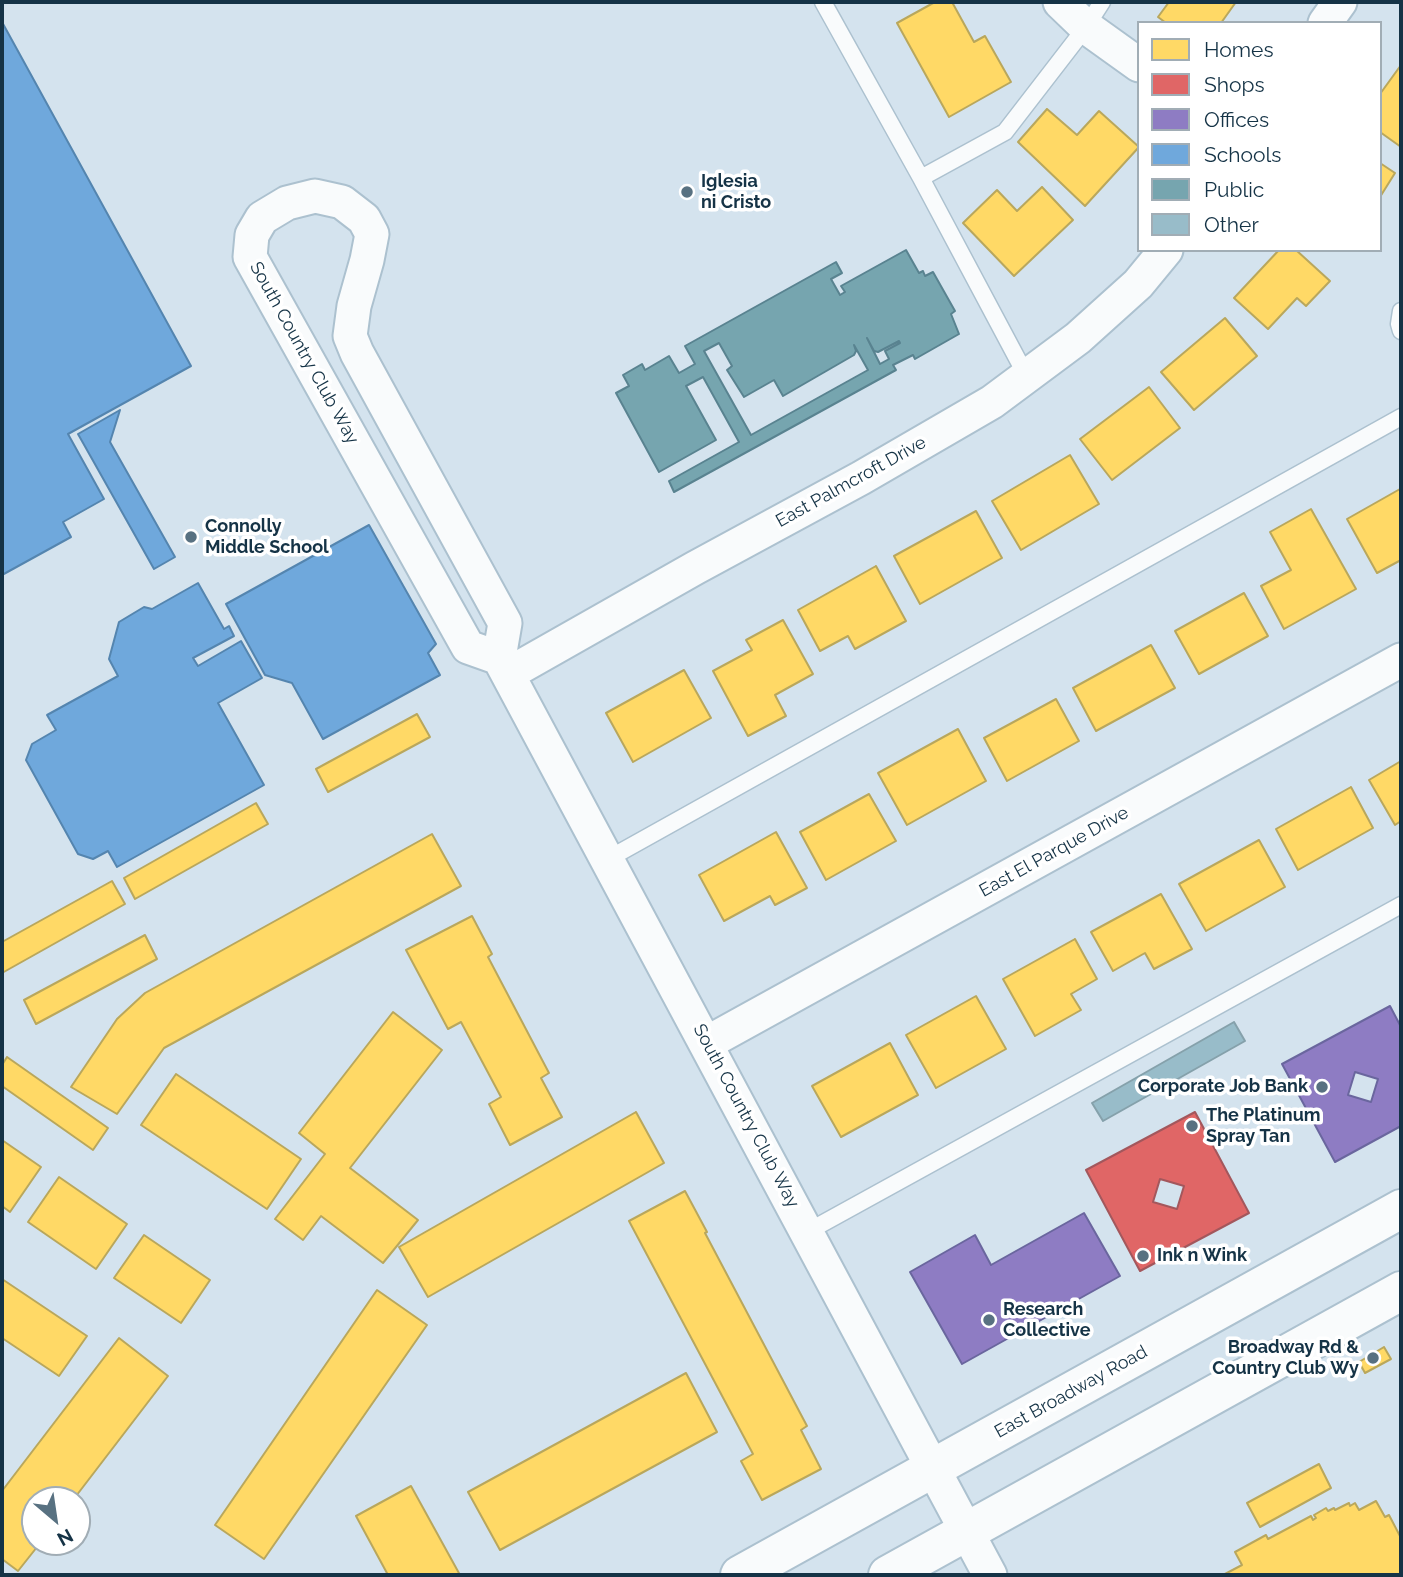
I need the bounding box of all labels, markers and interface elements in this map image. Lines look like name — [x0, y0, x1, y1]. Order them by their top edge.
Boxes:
legend — [1137, 21, 1382, 252]
text: Homes — [1204, 37, 1274, 62]
text: Shops — [1204, 72, 1265, 97]
text: Offices — [1204, 107, 1269, 132]
text: Schools — [1204, 142, 1281, 167]
place label: Iglesia ni Cristo — [701, 171, 771, 214]
text: Public — [1204, 177, 1264, 202]
marker: Iglesia ni Cristo — [679, 184, 695, 200]
text: Other — [1204, 212, 1259, 237]
street label: South Country Club Way — [245, 258, 363, 448]
street label: East Palmcroft Drive — [772, 432, 930, 532]
place label: Connolly Middle School — [205, 516, 329, 558]
marker: Connolly Middle School — [183, 529, 199, 545]
street label: East El Parque Drive — [976, 802, 1132, 902]
street label: South Country Club Way — [688, 1020, 804, 1212]
place label: Corporate Job Bank — [1138, 1076, 1308, 1098]
marker: Corporate Job Bank — [1314, 1079, 1330, 1095]
place label: The Platinum Spray Tan — [1206, 1105, 1321, 1148]
marker: The Platinum Spray Tan — [1184, 1118, 1200, 1134]
place label: Ink n Wink — [1157, 1245, 1247, 1267]
marker: Ink n Wink — [1135, 1248, 1151, 1264]
place label: Research Collective — [1003, 1299, 1090, 1342]
marker: Research Collective — [981, 1312, 997, 1328]
place label: Broadway Rd & Country Club Wy — [1212, 1337, 1359, 1380]
street label: East Broadway Road — [991, 1341, 1151, 1443]
marker: Broadway Rd & Country Club Wy — [1365, 1350, 1381, 1366]
north arrow — [21, 1486, 91, 1556]
text: N — [54, 1524, 77, 1551]

